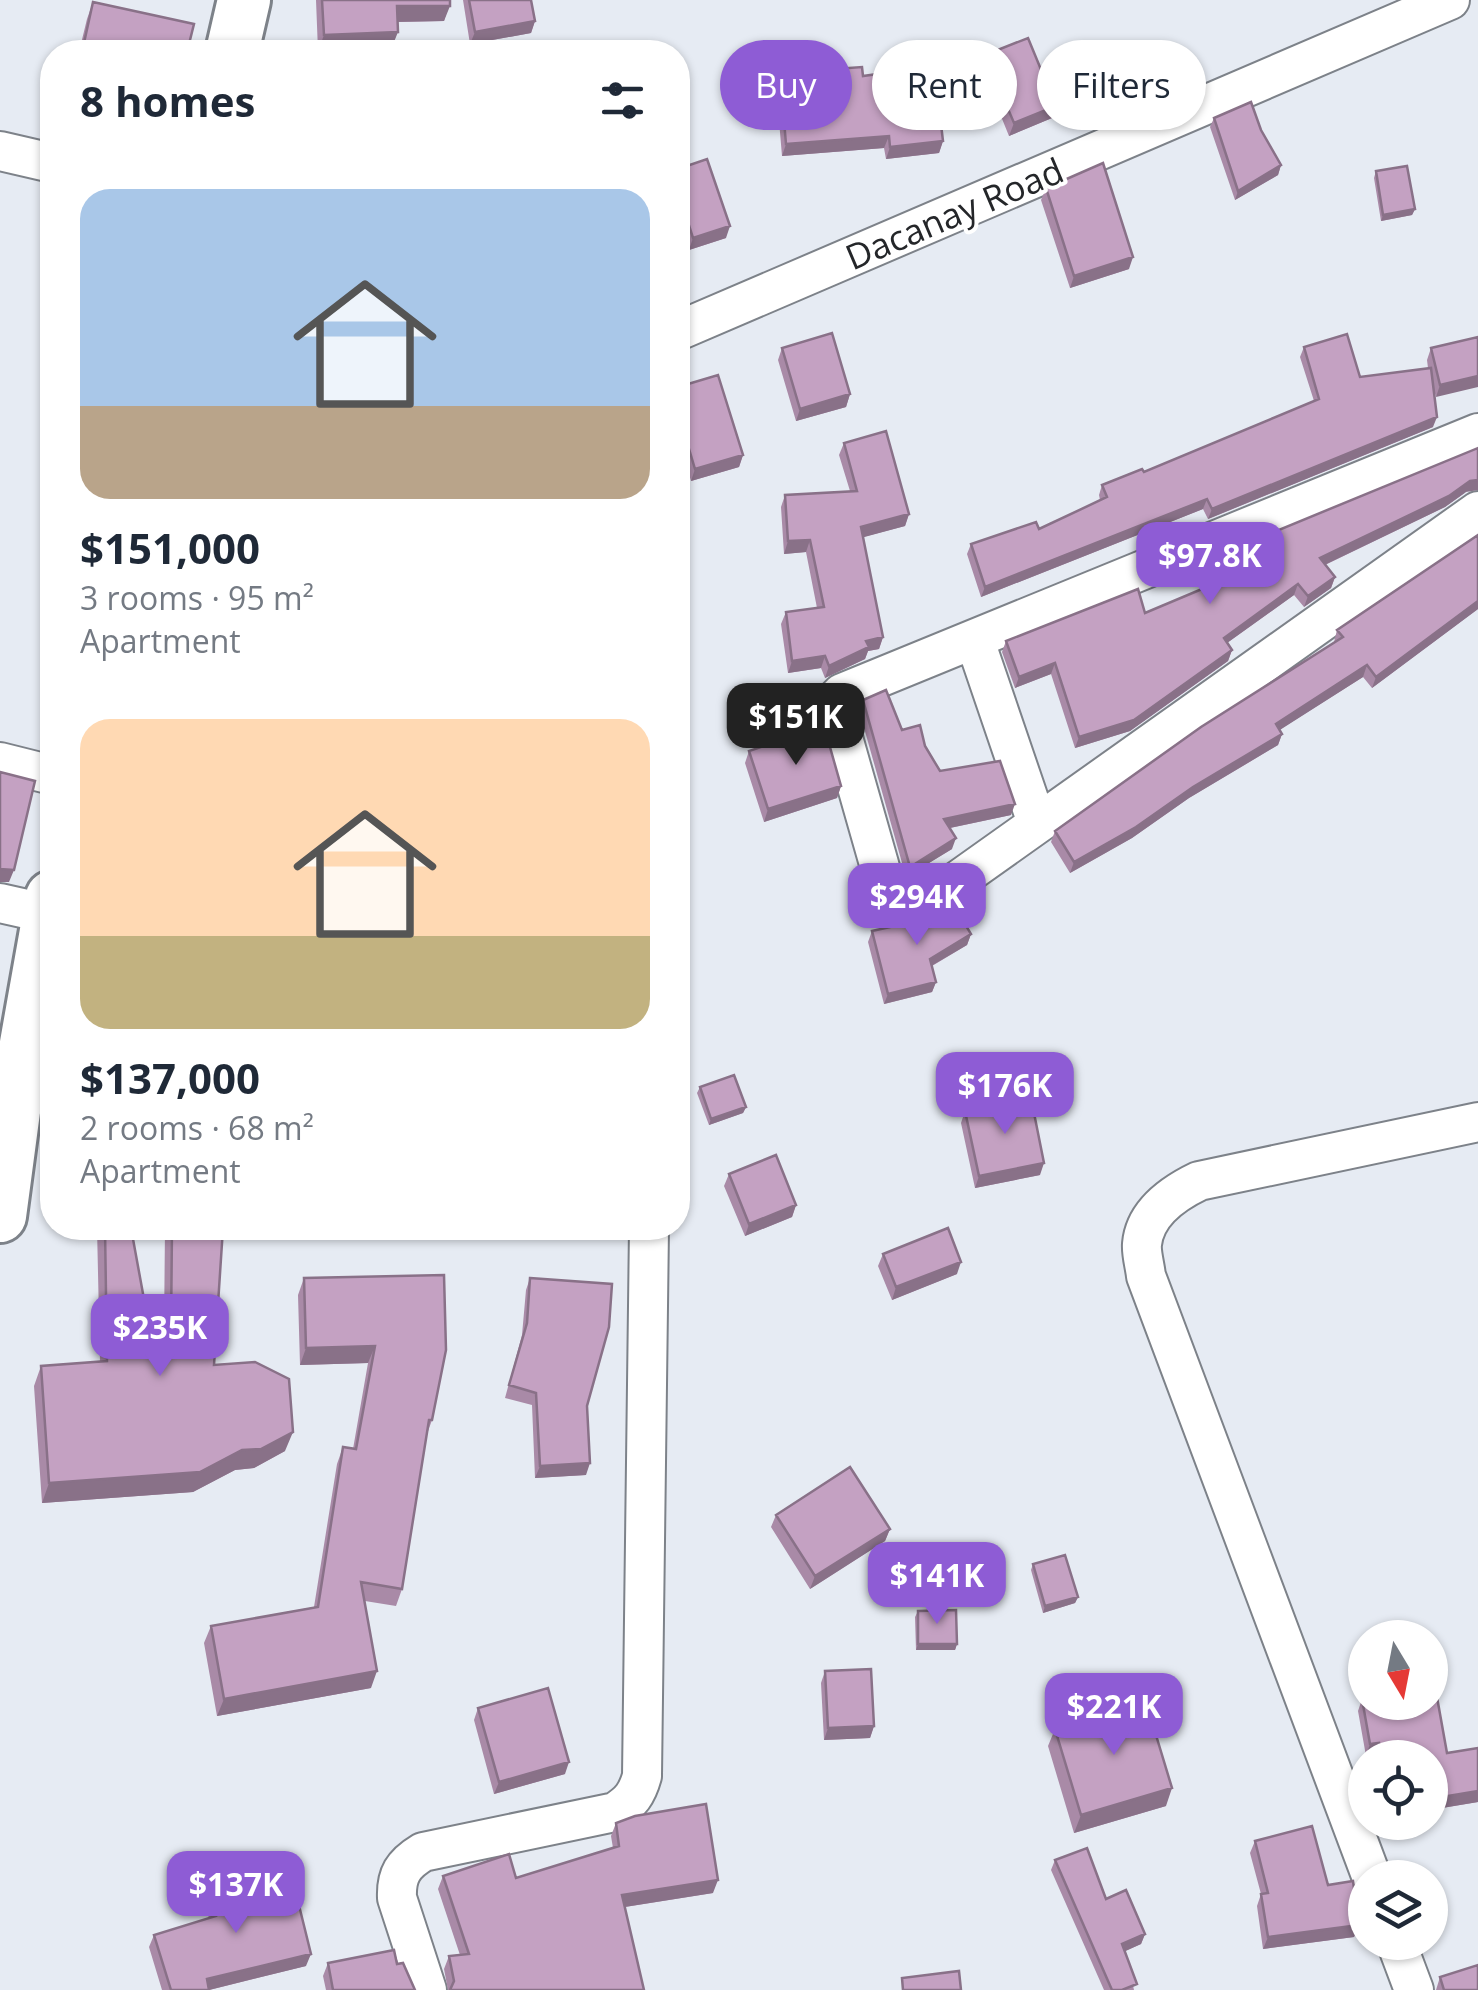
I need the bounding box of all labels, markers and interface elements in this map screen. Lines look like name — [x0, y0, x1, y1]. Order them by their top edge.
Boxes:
chip: Buy — [720, 40, 852, 130]
chip: Rent — [872, 40, 1017, 130]
chip: Filters — [1037, 40, 1206, 130]
text: 8 homes — [80, 72, 255, 129]
icon: filters — [595, 73, 650, 128]
street label: Dacanay Road — [838, 146, 1070, 280]
icon: home — [275, 254, 455, 434]
text: $151,000 — [80, 519, 260, 576]
pin: $97.8K — [1129, 522, 1291, 607]
text: $97.8K — [1158, 533, 1262, 576]
text: 3 rooms · 95 m² — [80, 576, 314, 619]
text: Apartment — [80, 619, 241, 662]
pin: $151K — [726, 683, 866, 768]
text: $151K — [749, 694, 843, 737]
icon: home — [275, 784, 455, 964]
pin: $294K — [847, 863, 987, 948]
text: $294K — [870, 874, 964, 917]
text: $137,000 — [80, 1049, 260, 1106]
pin: $176K — [935, 1052, 1075, 1137]
text: $176K — [958, 1063, 1052, 1106]
text: 2 rooms · 68 m² — [80, 1106, 314, 1149]
text: Apartment — [80, 1149, 241, 1192]
pin: $235K — [90, 1294, 230, 1379]
text: $235K — [113, 1305, 207, 1348]
pin: $141K — [867, 1542, 1007, 1627]
text: $141K — [890, 1553, 984, 1596]
north arrow — [1348, 1620, 1448, 1720]
map controls — [1348, 1620, 1448, 1960]
pin: $221K — [1044, 1673, 1184, 1758]
text: $221K — [1067, 1684, 1161, 1727]
button: locate — [1348, 1740, 1448, 1840]
pin: $137K — [166, 1851, 306, 1936]
button: layers — [1348, 1860, 1448, 1960]
text: $137K — [189, 1862, 283, 1905]

